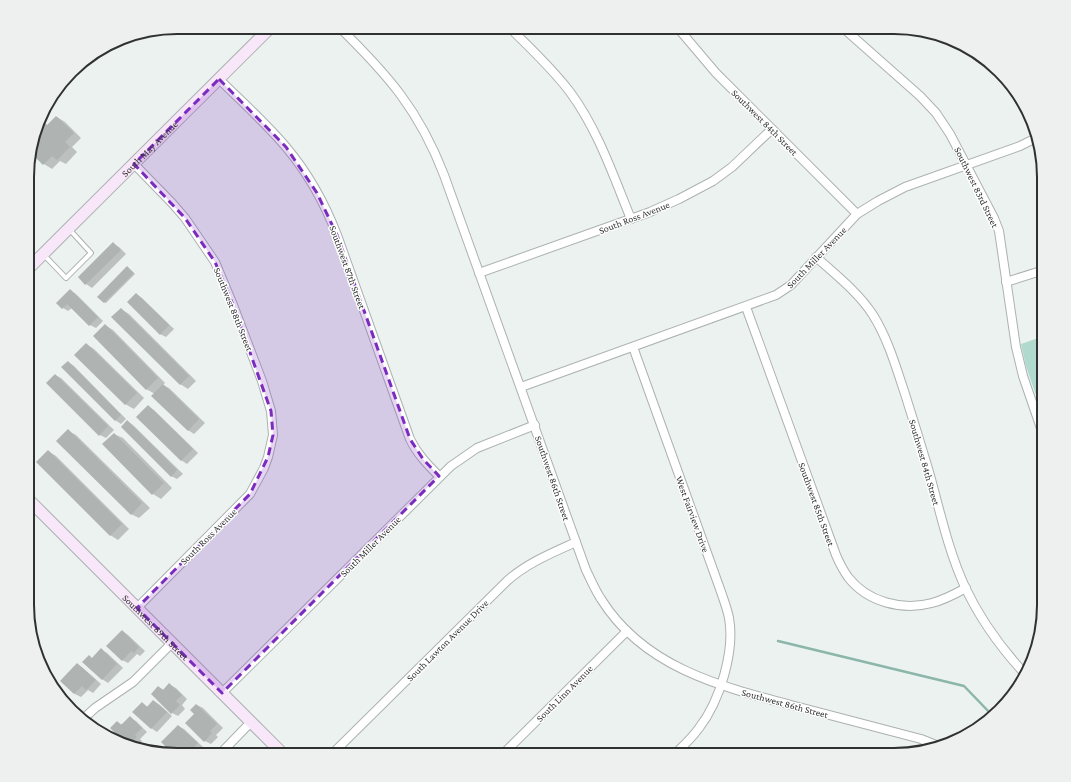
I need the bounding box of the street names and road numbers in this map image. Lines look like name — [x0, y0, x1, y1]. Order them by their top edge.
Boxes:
street label: Southwest 84th Street — [729, 87, 800, 158]
street label: South May Avenue — [119, 118, 180, 179]
street label: Southwest 83rd Street — [952, 145, 1001, 230]
street label: South Ross Avenue — [597, 199, 672, 236]
street label: Southwest 87th Street — [327, 224, 368, 311]
street label: South Miller Avenue — [784, 224, 849, 290]
street label: Southwest 88th Street — [212, 266, 256, 353]
street label: Southwest 84th Street — [907, 418, 942, 507]
street label: Southwest 86th Street — [533, 434, 572, 523]
street label: Southwest 85th Street — [796, 461, 837, 548]
street label: West Fairview Drive — [674, 475, 712, 554]
street label: South Ross Avenue — [178, 506, 239, 567]
street label: South Miller Avenue — [338, 513, 403, 579]
street label: Southwest 89th Street — [120, 592, 191, 663]
street label: South Lawton Avenue Drive — [404, 597, 491, 683]
street label: South Linn Avenue — [534, 662, 595, 724]
street label: Southwest 86th Street — [741, 687, 830, 720]

